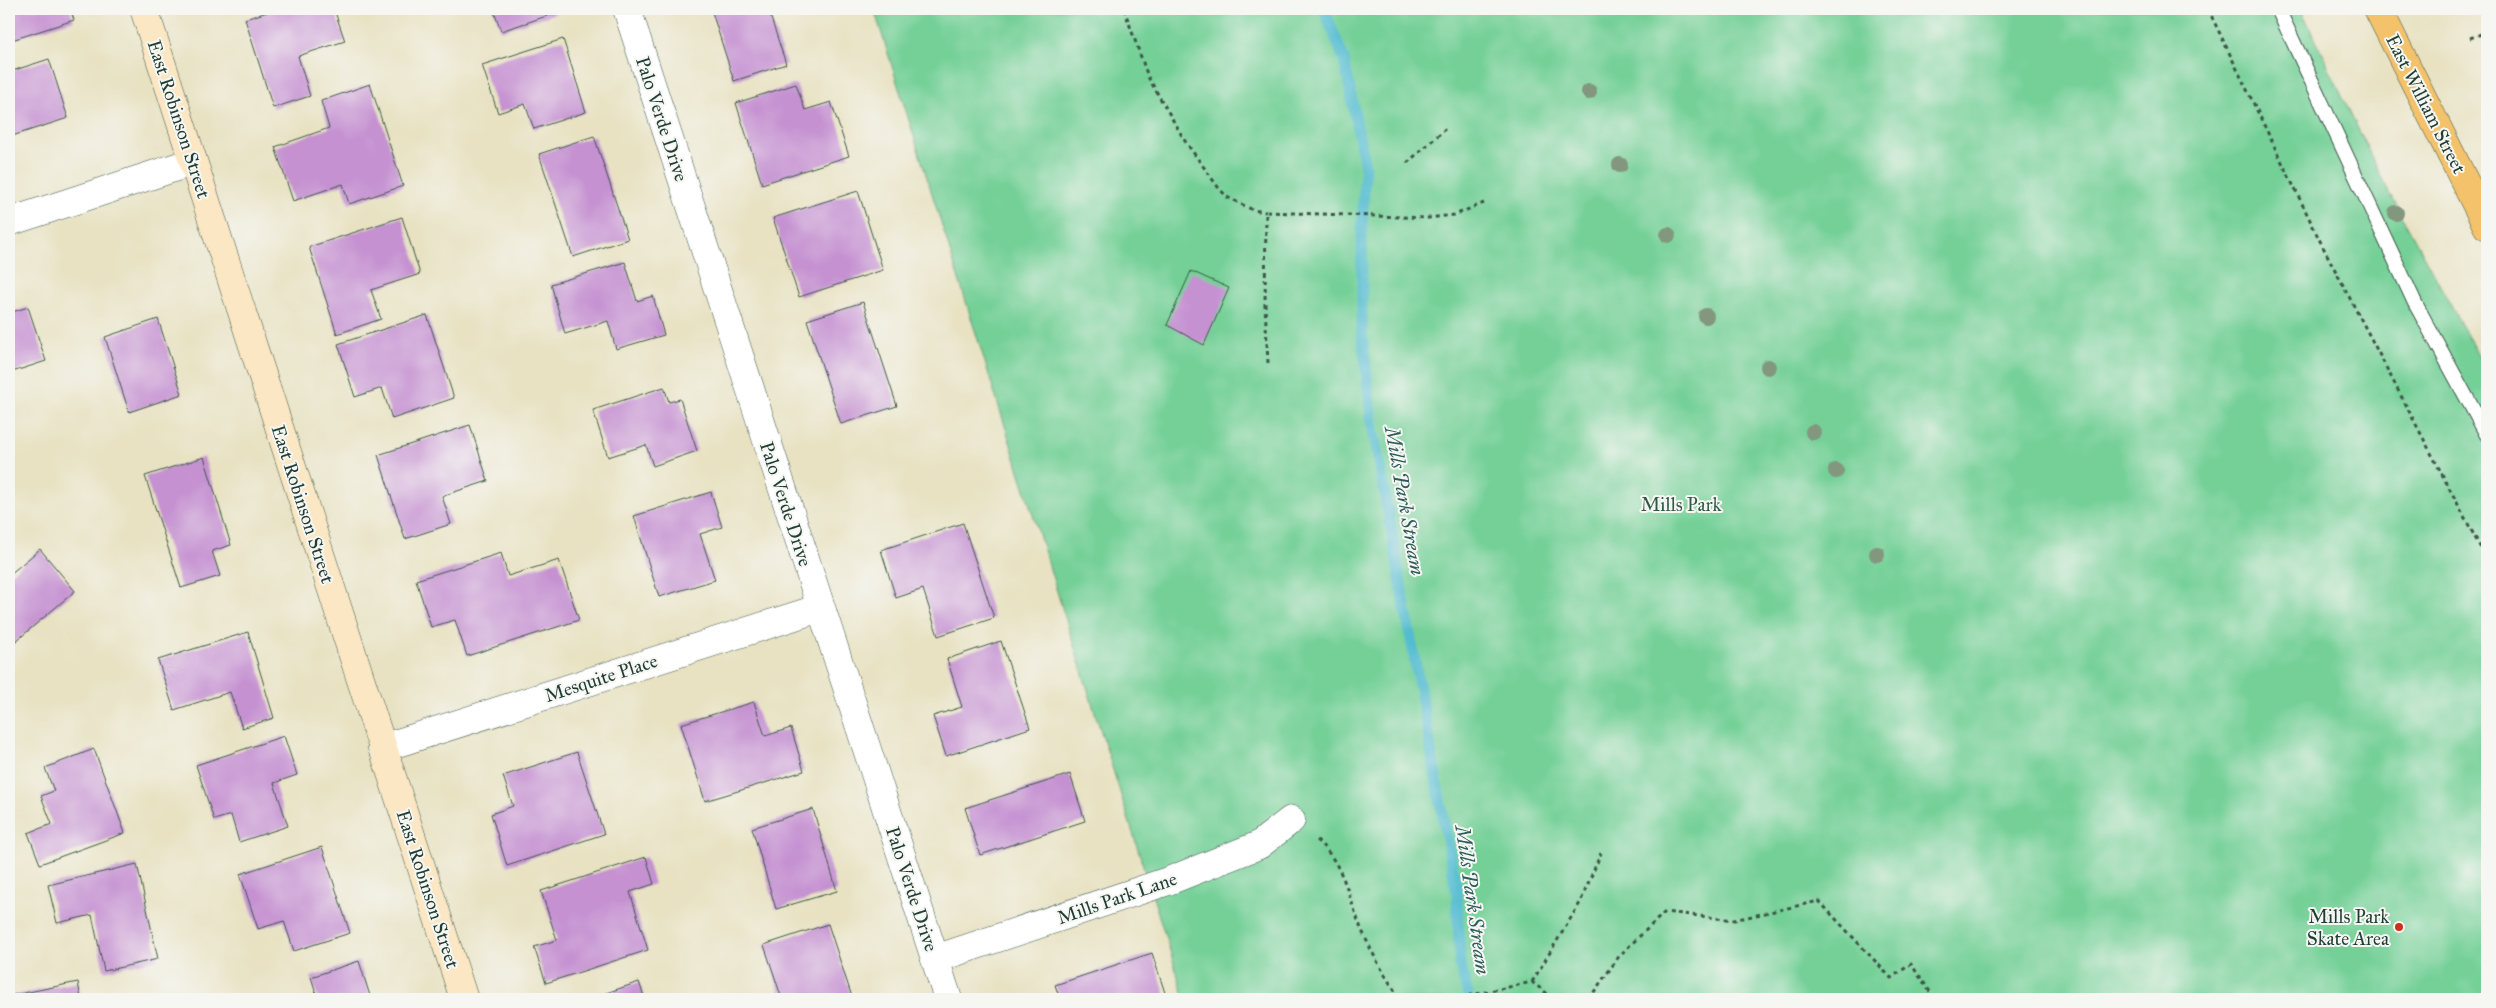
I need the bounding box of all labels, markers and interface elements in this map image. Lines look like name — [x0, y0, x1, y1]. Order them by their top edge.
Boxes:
street label: East William Street — [2381, 30, 2471, 178]
street label: East Robinson Street — [143, 37, 216, 201]
street label: Palo Verde Drive — [631, 54, 693, 184]
street label: East Robinson Street — [267, 422, 340, 586]
water label: Mills Park Stream — [1380, 423, 1430, 577]
street label: Palo Verde Drive — [755, 439, 817, 569]
park label: Mills Park — [1641, 493, 1721, 516]
street label: Mesquite Place — [542, 649, 661, 708]
street label: East Robinson Street — [392, 807, 465, 971]
water label: Mills Park Stream — [1450, 822, 1495, 976]
street label: Palo Verde Drive — [881, 824, 943, 954]
street label: Mills Park Lane — [1054, 867, 1180, 929]
place label: Mills Park Skate Area — [2307, 905, 2390, 950]
marker: Mills Park Skate Area — [2393, 921, 2405, 933]

